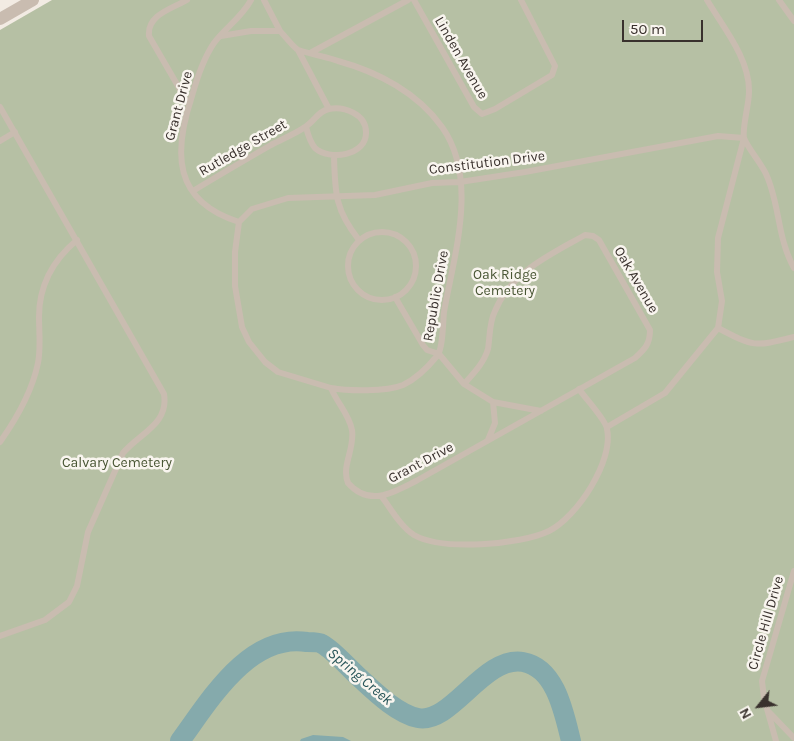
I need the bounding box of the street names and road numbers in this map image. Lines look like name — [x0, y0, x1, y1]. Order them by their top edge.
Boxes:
street label: Linden Avenue — [431, 14, 491, 102]
street label: Grant Drive — [162, 69, 196, 143]
street label: Rutledge Street — [196, 116, 290, 180]
street label: Constitution Drive — [428, 148, 546, 178]
street label: Oak Avenue — [610, 244, 662, 316]
street label: Republic Drive — [420, 249, 452, 343]
street label: Grant Drive — [385, 439, 457, 487]
street label: Circle Hill Drive — [745, 574, 787, 672]

